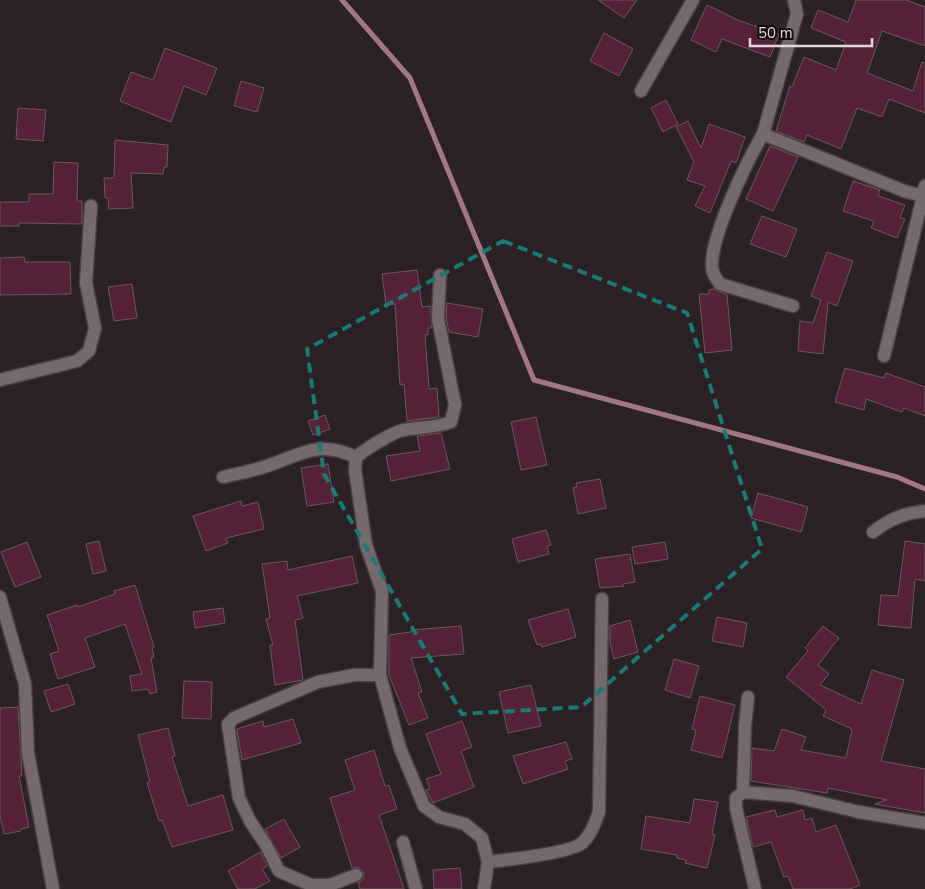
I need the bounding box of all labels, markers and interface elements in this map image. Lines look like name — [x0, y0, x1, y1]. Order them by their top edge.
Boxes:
scale bar — [750, 15, 872, 47]
text: 50 m — [758, 23, 793, 43]

